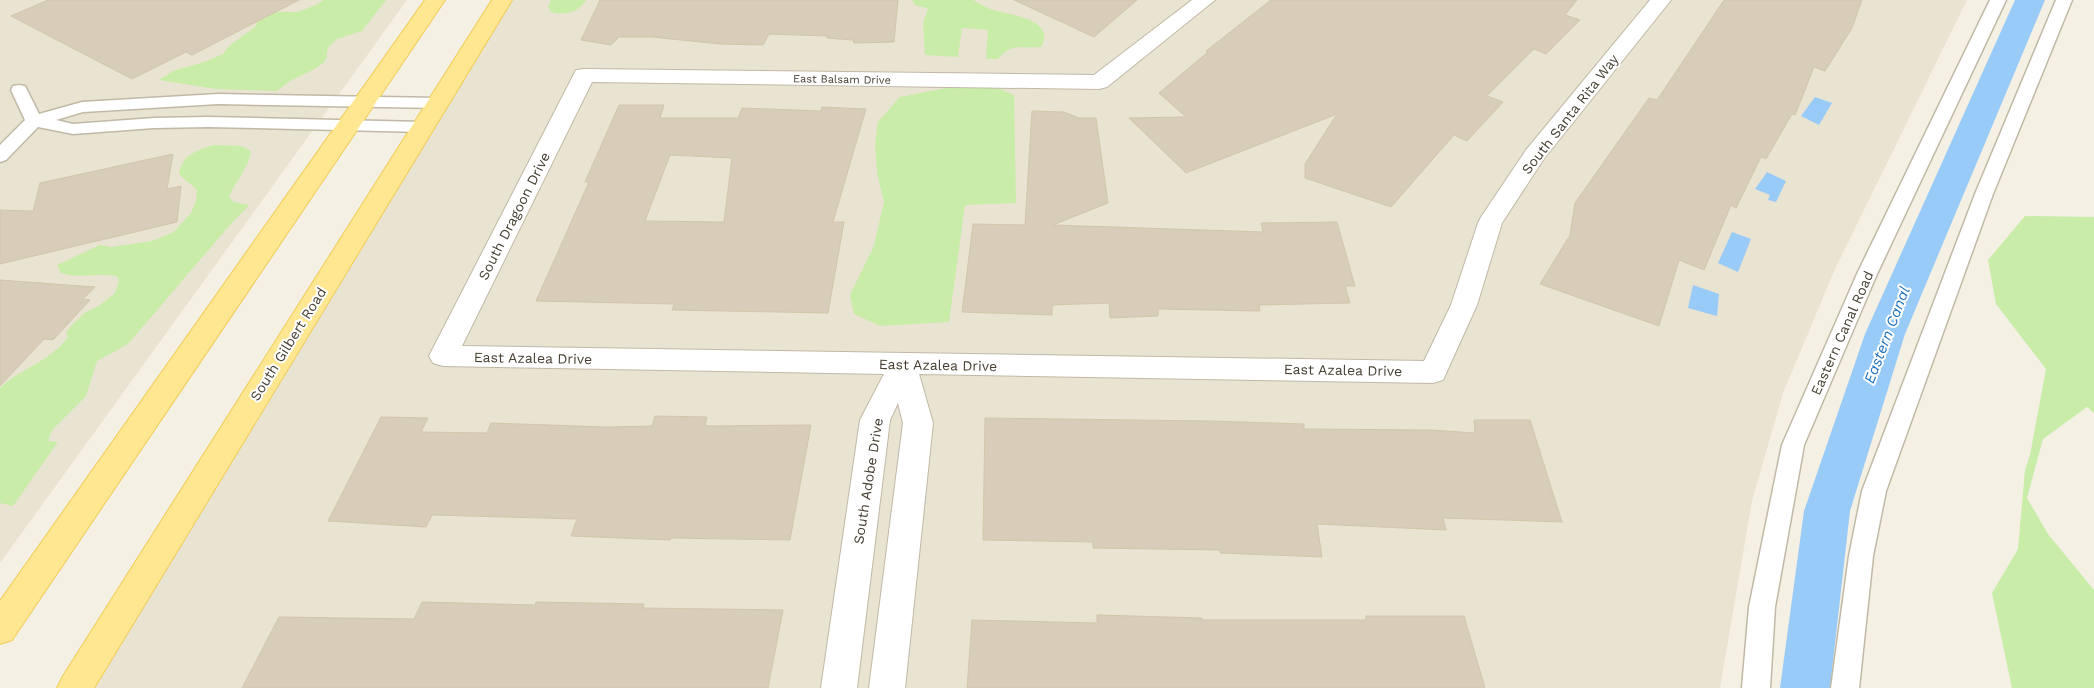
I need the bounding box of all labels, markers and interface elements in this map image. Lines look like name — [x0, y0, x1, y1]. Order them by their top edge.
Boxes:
street label: South Santa Rita Way — [1518, 50, 1622, 177]
street label: East Balsam Drive — [793, 72, 891, 87]
street label: South Dragoon Drive — [475, 149, 553, 283]
street label: Eastern Canal Road — [1807, 268, 1877, 398]
street label: South Gilbert Road — [247, 284, 329, 404]
water label: Eastern Canal — [1860, 284, 1914, 386]
street label: East Azalea Drive — [474, 349, 592, 367]
street label: East Azalea Drive — [879, 356, 997, 374]
street label: East Azalea Drive — [1284, 361, 1402, 379]
street label: South Adobe Drive — [850, 417, 886, 545]

